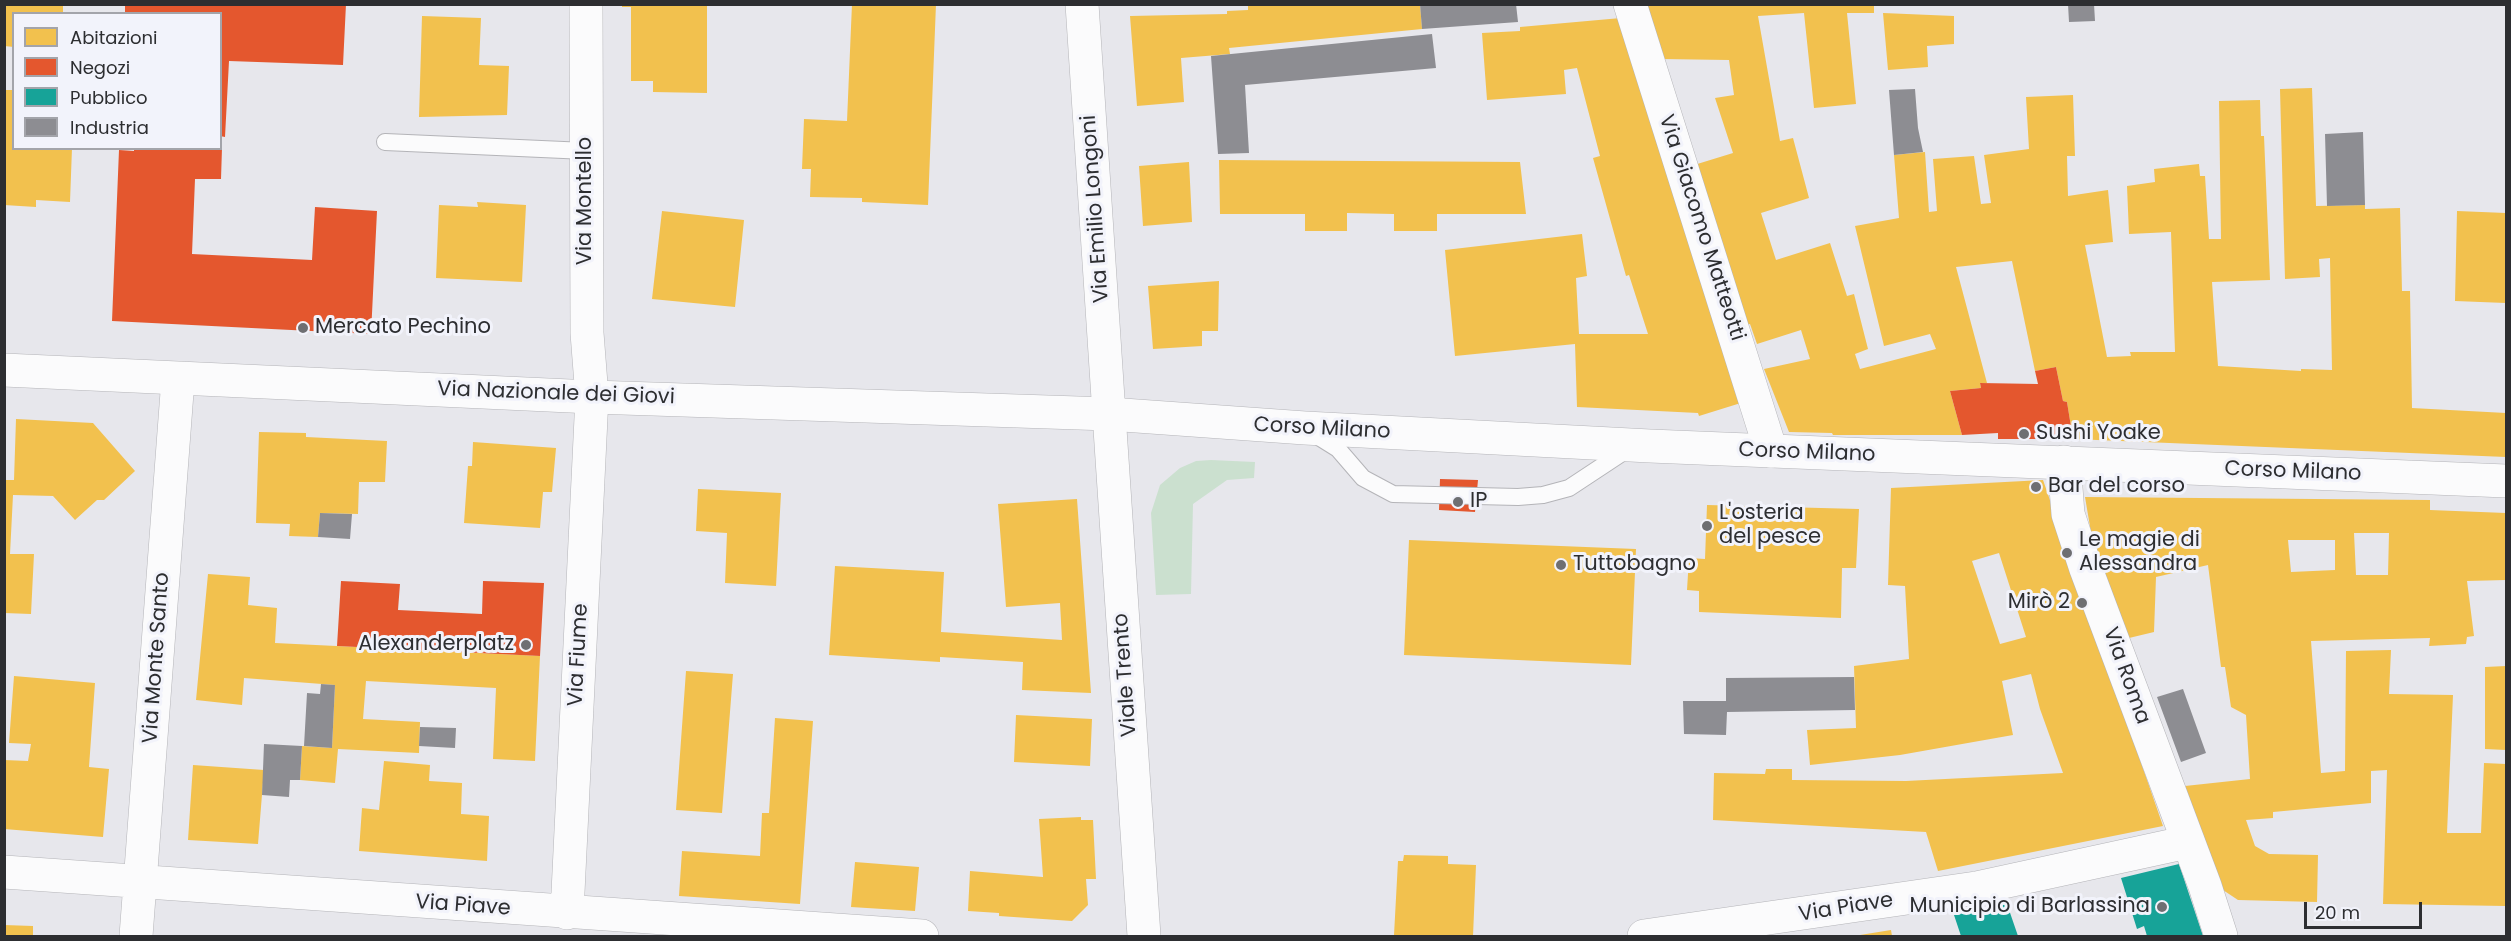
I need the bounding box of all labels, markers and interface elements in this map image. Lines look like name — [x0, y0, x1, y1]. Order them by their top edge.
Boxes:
legend — [12, 12, 222, 150]
text: Abitazioni — [70, 25, 158, 50]
text: Negozi — [70, 55, 130, 80]
text: Pubblico — [70, 85, 148, 110]
street label: Via Giacomo Matteotti — [1653, 112, 1749, 344]
street label: Via Emilio Longoni — [1077, 114, 1115, 304]
text: Industria — [70, 115, 149, 140]
street label: Via Montello — [573, 137, 599, 265]
place label: Mercato Pechino — [315, 315, 491, 341]
marker: Mercato Pechino — [296, 321, 310, 335]
street label: Via Nazionale dei Giovi — [437, 377, 675, 411]
street label: Corso Milano — [1253, 413, 1391, 445]
place label: Sushi Yoake — [2036, 421, 2161, 447]
marker: Sushi Yoake — [2017, 427, 2031, 441]
street label: Corso Milano — [1738, 438, 1876, 468]
street label: Corso Milano — [2224, 457, 2362, 487]
place label: Bar del corso — [2048, 474, 2185, 500]
marker: Bar del corso — [2029, 480, 2043, 494]
place label: IP — [1470, 489, 1487, 515]
marker: IP — [1451, 495, 1465, 509]
place label: L'osteria del pesce — [1719, 501, 1821, 551]
marker: L'osteria del pesce — [1700, 519, 1714, 533]
place label: Le magie di Alessandra — [2079, 528, 2200, 578]
marker: Le magie di Alessandra — [2060, 546, 2074, 560]
place label: Tuttobagno — [1573, 552, 1696, 578]
marker: Tuttobagno — [1554, 558, 1568, 572]
street label: Via Monte Santo — [138, 572, 176, 744]
place label: Mirò 2 — [2008, 590, 2070, 616]
marker: Mirò 2 — [2075, 596, 2089, 610]
street label: Via Fiume — [564, 603, 594, 707]
street label: Viale Trento — [1109, 612, 1143, 738]
street label: Via Roma — [2097, 624, 2155, 728]
place label: Alexanderplatz — [358, 632, 514, 658]
marker: Alexanderplatz — [519, 638, 533, 652]
street label: Via Piave — [1797, 888, 1895, 928]
street label: Via Piave — [414, 890, 512, 922]
scale bar — [2307, 890, 2426, 928]
place label: Municipio di Barlassina — [1910, 894, 2150, 920]
marker: Municipio di Barlassina — [2155, 900, 2169, 914]
text: 20 m — [2315, 900, 2360, 925]

